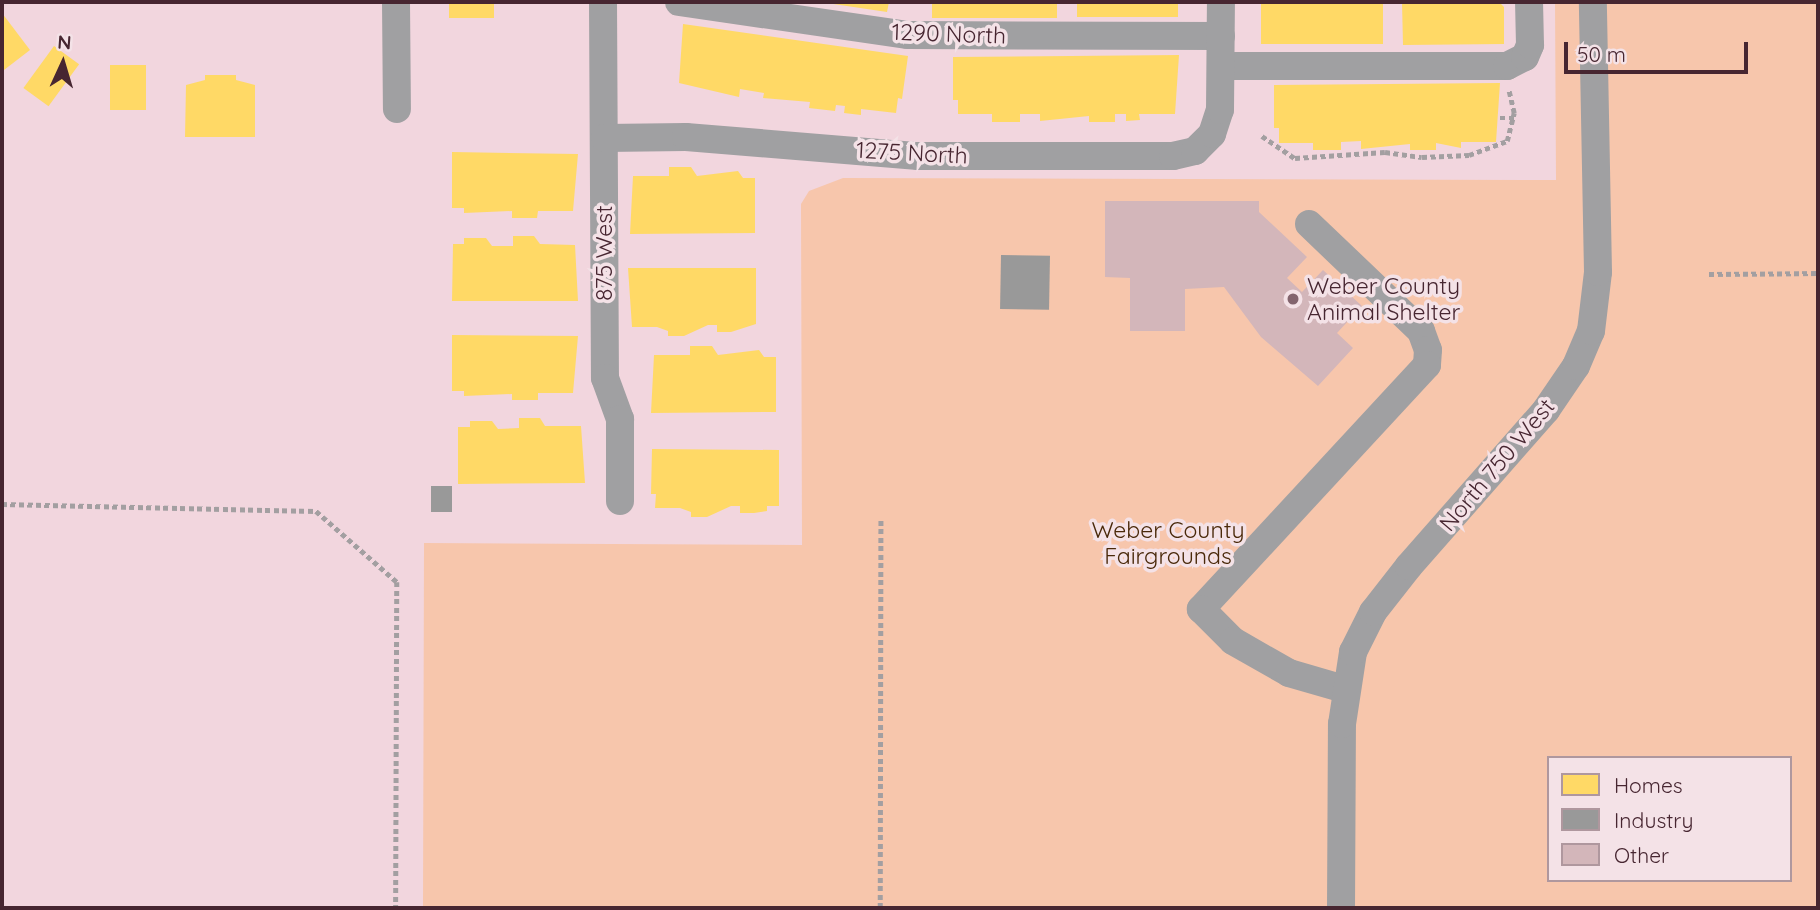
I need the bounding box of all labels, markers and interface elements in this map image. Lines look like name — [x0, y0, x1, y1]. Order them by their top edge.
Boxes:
street label: 1290 North — [891, 18, 1007, 50]
north arrow — [28, 28, 98, 98]
scale bar — [1568, 28, 1752, 72]
text: N — [57, 30, 72, 55]
text: 50 m — [1577, 41, 1626, 67]
street label: 1275 North — [855, 136, 969, 170]
street label: 875 West — [590, 205, 618, 301]
place label: Weber County Animal Shelter — [1307, 272, 1460, 326]
marker: Weber County Animal Shelter — [1285, 291, 1301, 307]
street label: North 750 West — [1434, 393, 1560, 537]
park label: Weber County Fairgrounds — [1091, 516, 1245, 570]
legend — [1547, 756, 1792, 882]
text: Homes — [1614, 772, 1683, 798]
text: Industry — [1614, 807, 1693, 833]
text: Other — [1614, 842, 1669, 868]

